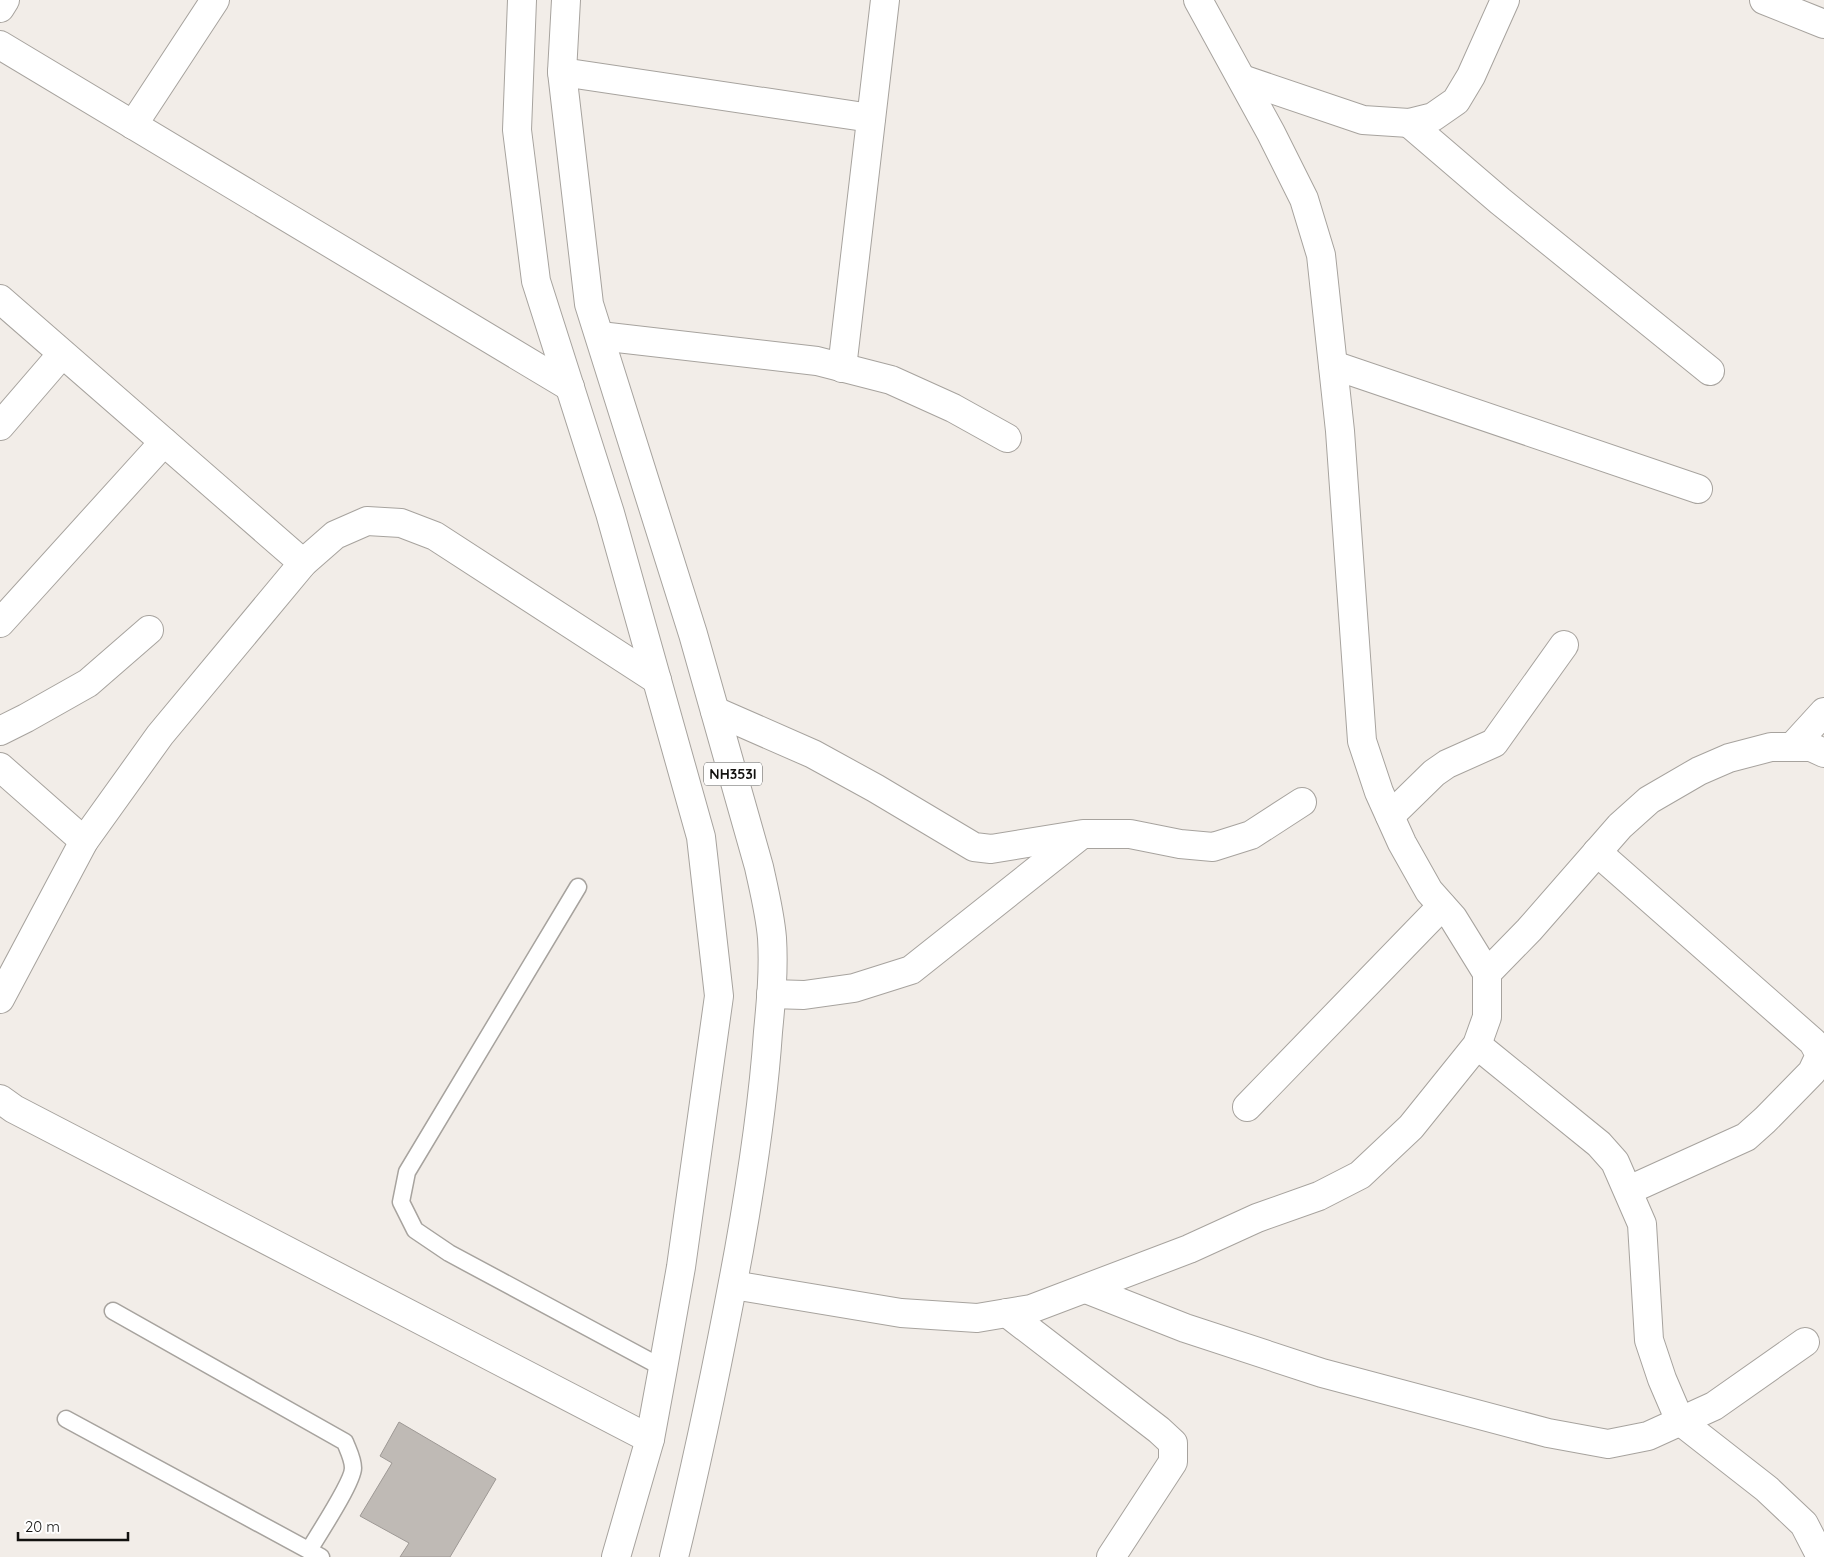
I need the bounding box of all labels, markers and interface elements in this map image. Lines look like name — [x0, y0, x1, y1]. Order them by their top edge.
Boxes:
road number: NH353I — [704, 762, 762, 786]
scale bar — [18, 1510, 128, 1542]
text: 20 m — [25, 1517, 60, 1536]

